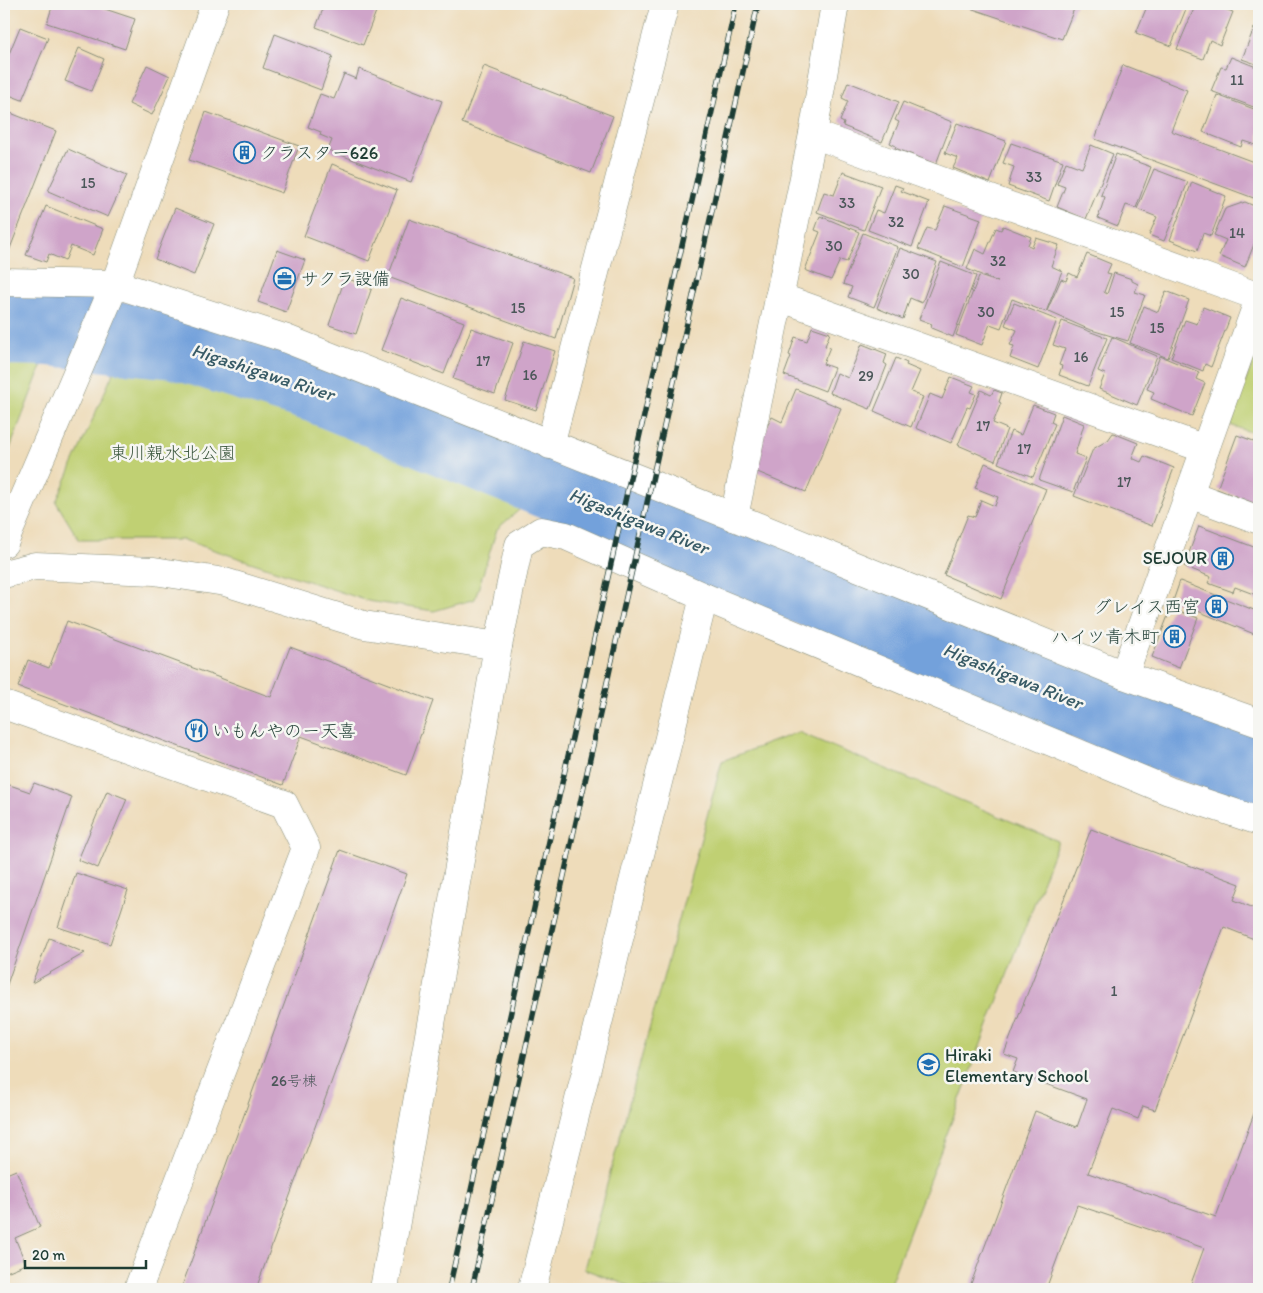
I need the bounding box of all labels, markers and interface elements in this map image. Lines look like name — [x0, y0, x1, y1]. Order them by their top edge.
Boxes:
house number: 11 — [1230, 71, 1244, 89]
building icon: クラスター626 — [232, 141, 256, 165]
place label: クラスター626 — [260, 142, 378, 164]
house number: 33 — [1026, 168, 1042, 186]
house number: 15 — [81, 174, 96, 192]
house number: 33 — [839, 194, 855, 212]
house number: 32 — [888, 213, 904, 231]
house number: 14 — [1229, 224, 1245, 242]
house number: 30 — [825, 237, 843, 255]
house number: 32 — [990, 252, 1006, 270]
house number: 30 — [902, 265, 920, 283]
office icon: サクラ設備 — [273, 267, 297, 291]
place label: サクラ設備 — [301, 268, 390, 290]
house number: 15 — [511, 299, 526, 317]
house number: 30 — [977, 303, 995, 321]
house number: 15 — [1110, 303, 1125, 321]
house number: 15 — [1150, 319, 1165, 337]
water label: Higashigawa River — [189, 338, 339, 407]
house number: 16 — [1074, 348, 1089, 366]
house number: 17 — [476, 352, 491, 370]
house number: 16 — [523, 366, 538, 384]
house number: 29 — [858, 367, 874, 385]
house number: 17 — [976, 417, 991, 435]
house number: 17 — [1017, 440, 1032, 458]
park label: 東川親水北公園 — [110, 442, 236, 464]
house number: 17 — [1117, 473, 1132, 491]
water label: Higashigawa River — [566, 483, 714, 560]
building icon: SEJOUR — [1211, 546, 1235, 570]
place label: SEJOUR — [1143, 547, 1207, 569]
building icon: グレイス西宮 — [1204, 595, 1228, 619]
place label: グレイス西宮 — [1093, 596, 1200, 618]
building icon: ハイツ青木町 — [1163, 625, 1187, 649]
place label: ハイツ青木町 — [1051, 626, 1159, 648]
water label: Higashigawa River — [940, 638, 1088, 715]
restaurant icon: いもんやのー天喜 — [184, 719, 208, 743]
place label: いもんやのー天喜 — [212, 720, 356, 742]
house number: 1 — [1111, 982, 1118, 1000]
place label: Hiraki Elementary School — [945, 1044, 1089, 1087]
school or university icon: Hiraki Elementary School — [917, 1053, 941, 1077]
house number: 26号棟 — [271, 1072, 317, 1090]
scale bar — [25, 1238, 146, 1270]
text: 20 m — [32, 1246, 66, 1264]

